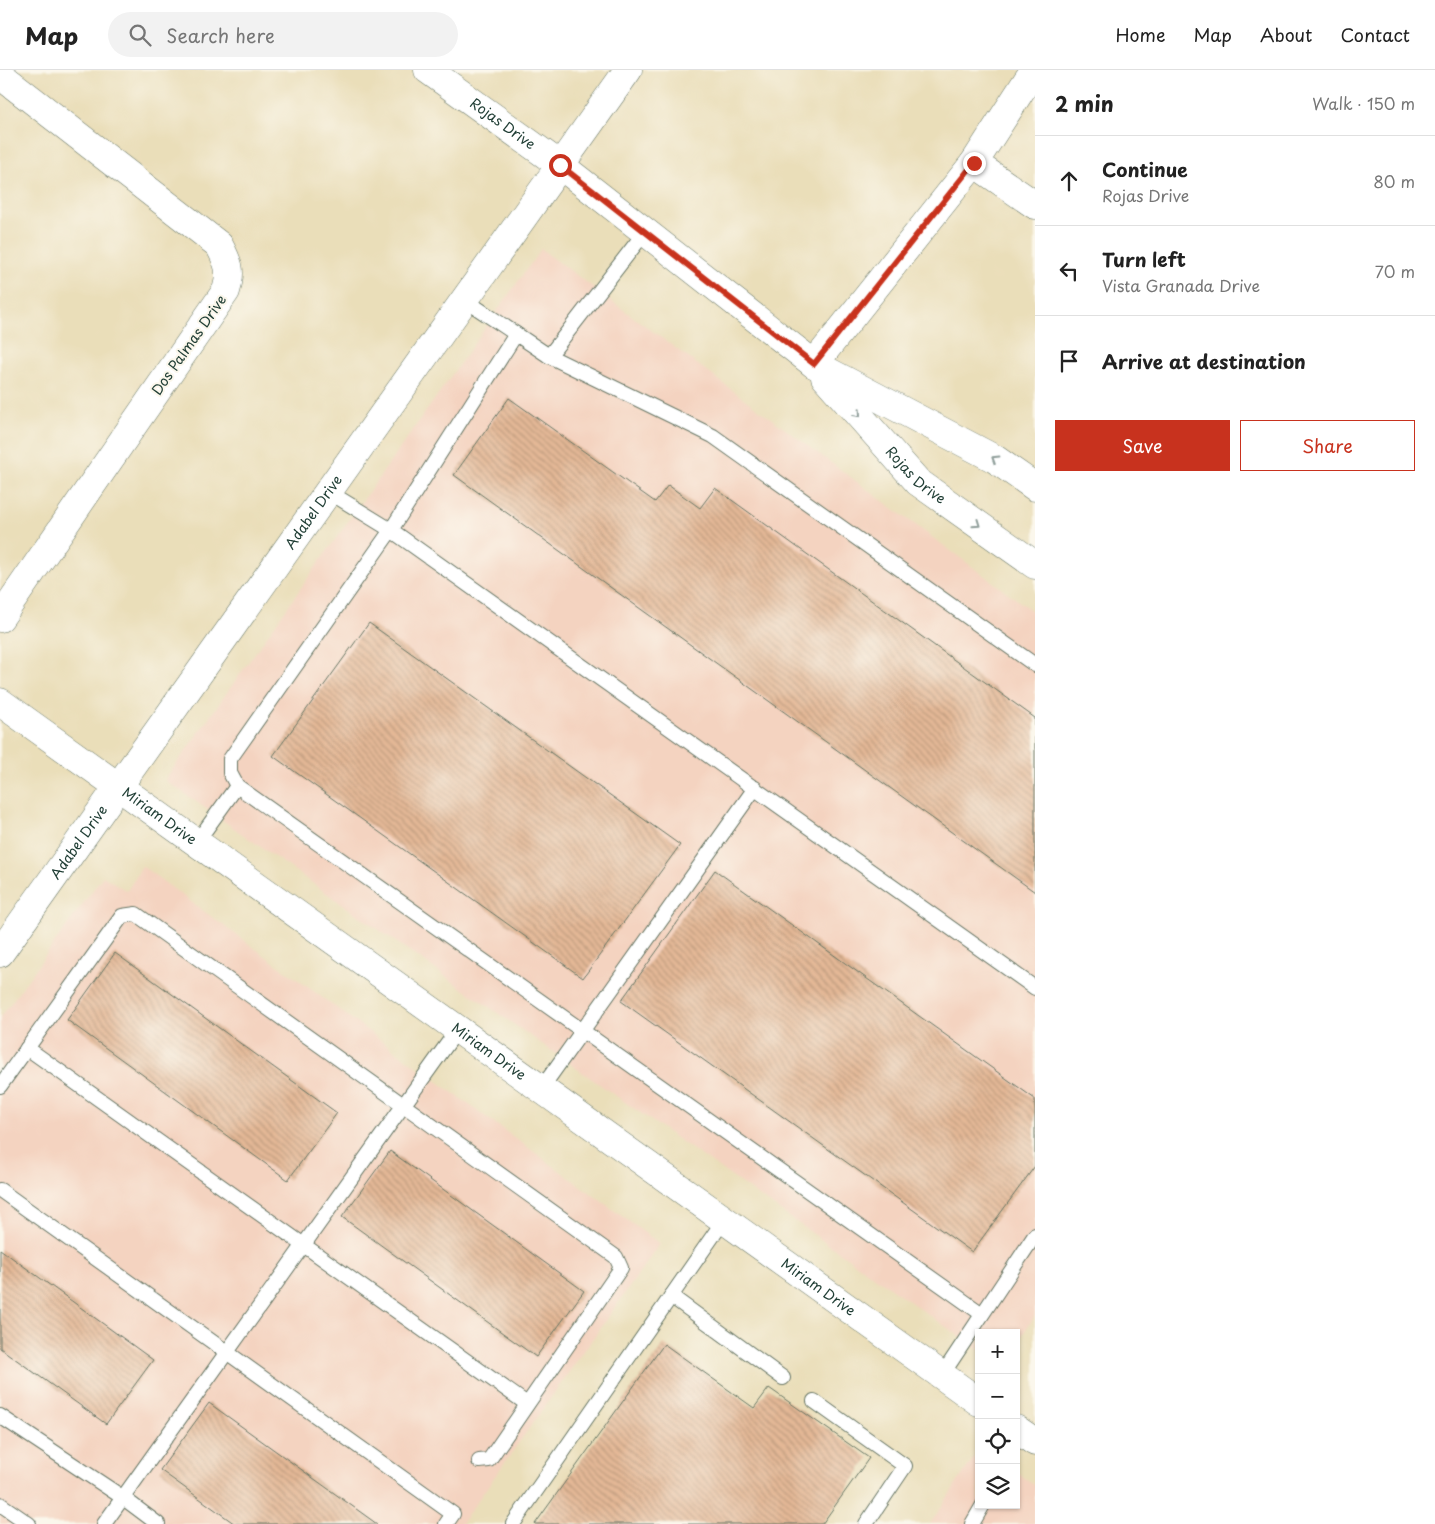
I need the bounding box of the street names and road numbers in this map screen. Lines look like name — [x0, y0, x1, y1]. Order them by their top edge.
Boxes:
street label: Rojas Drive — [466, 92, 540, 154]
street label: Dos Palmas Drive — [146, 290, 231, 399]
street label: Rojas Drive — [881, 441, 950, 509]
street label: Adabel Drive — [279, 470, 347, 553]
street label: Miriam Drive — [118, 782, 201, 849]
street label: Adabel Drive — [45, 800, 112, 883]
street label: Miriam Drive — [448, 1017, 531, 1085]
street label: Miriam Drive — [777, 1253, 860, 1321]

